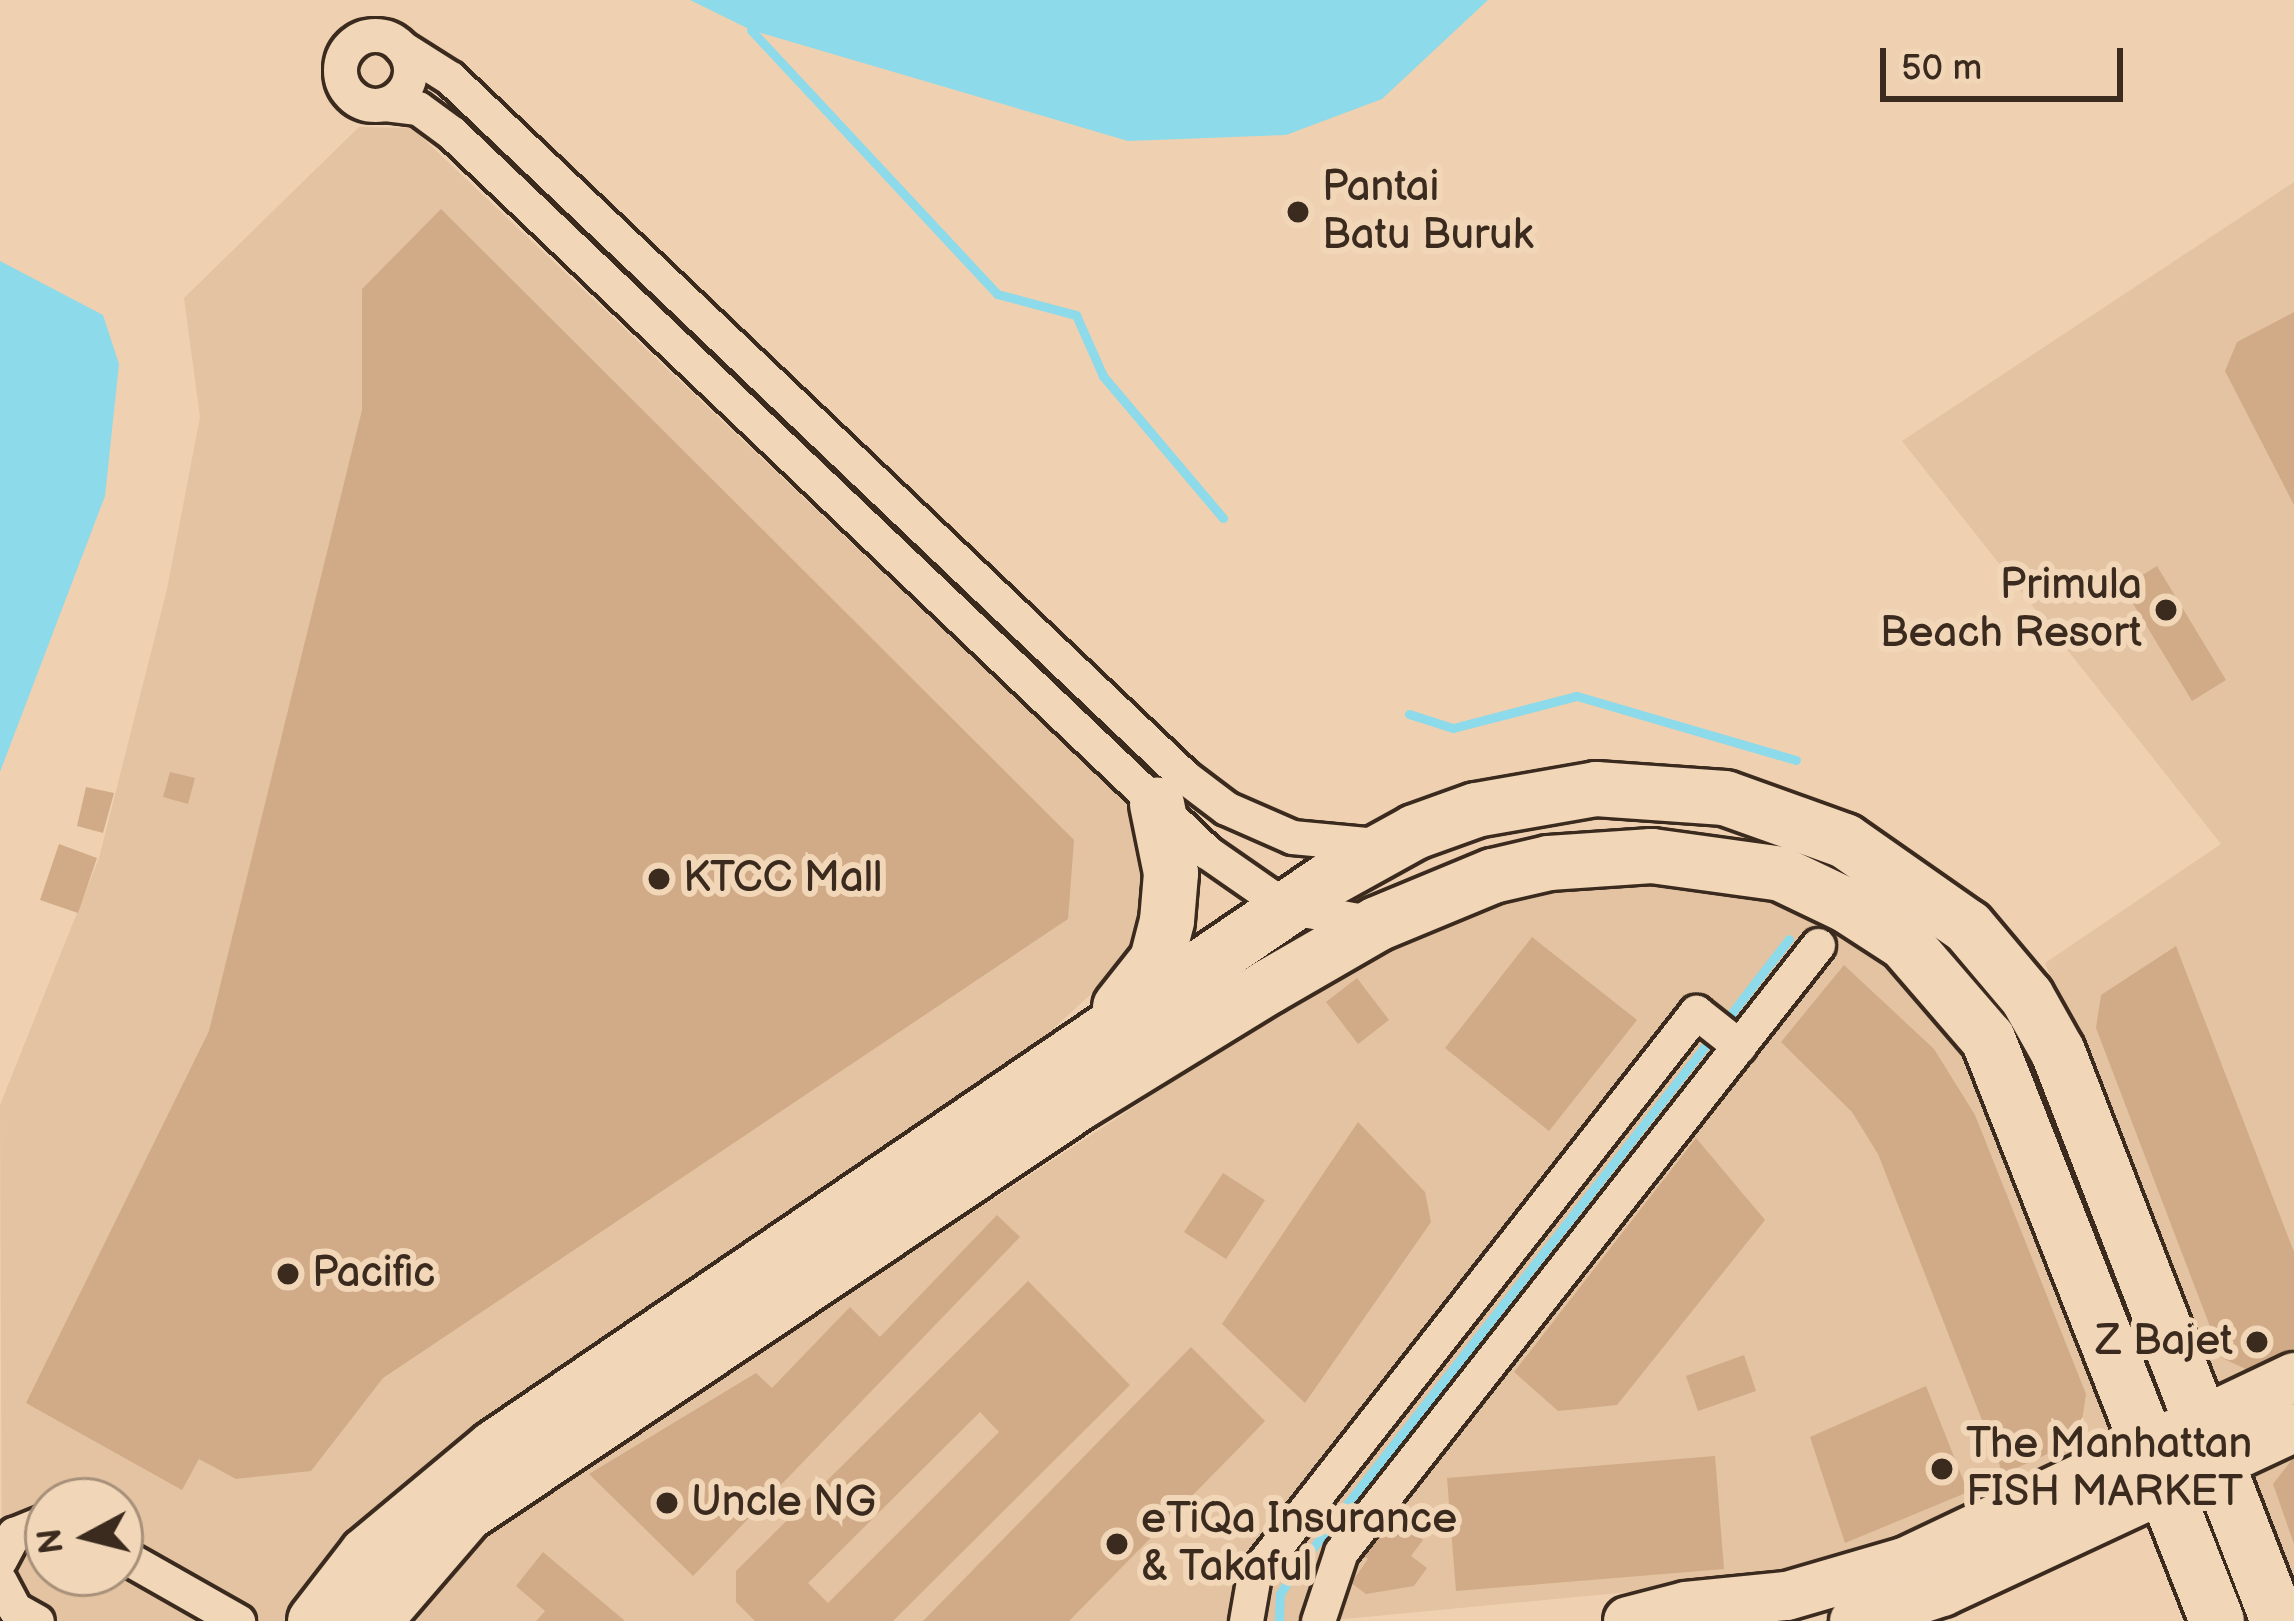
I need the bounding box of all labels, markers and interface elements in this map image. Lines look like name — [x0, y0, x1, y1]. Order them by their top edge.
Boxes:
scale bar — [1886, 24, 2129, 98]
text: 50 m — [1901, 47, 1982, 90]
place label: Pantai Batu Buruk — [1322, 163, 1533, 262]
marker: Pantai Batu Buruk — [1285, 199, 1311, 225]
place label: Primula Beach Resort — [1880, 561, 2142, 660]
marker: Primula Beach Resort — [2153, 597, 2179, 623]
place label: KTCC Mall — [683, 854, 882, 904]
marker: KTCC Mall — [646, 866, 672, 892]
place label: Pacific — [312, 1249, 435, 1299]
marker: Pacific — [275, 1261, 301, 1287]
place label: Z Bajet — [2096, 1317, 2233, 1367]
marker: Z Bajet — [2244, 1329, 2270, 1355]
place label: The Manhattan FISH MARKET — [1966, 1420, 2252, 1518]
marker: The Manhattan FISH MARKET — [1929, 1456, 1955, 1482]
north arrow — [24, 1477, 144, 1597]
place label: Uncle NG — [691, 1478, 876, 1528]
marker: Uncle NG — [654, 1490, 680, 1516]
place label: eTiQa Insurance & Takaful — [1141, 1495, 1457, 1594]
text: N — [30, 1526, 73, 1556]
marker: eTiQa Insurance & Takaful — [1104, 1531, 1130, 1557]

